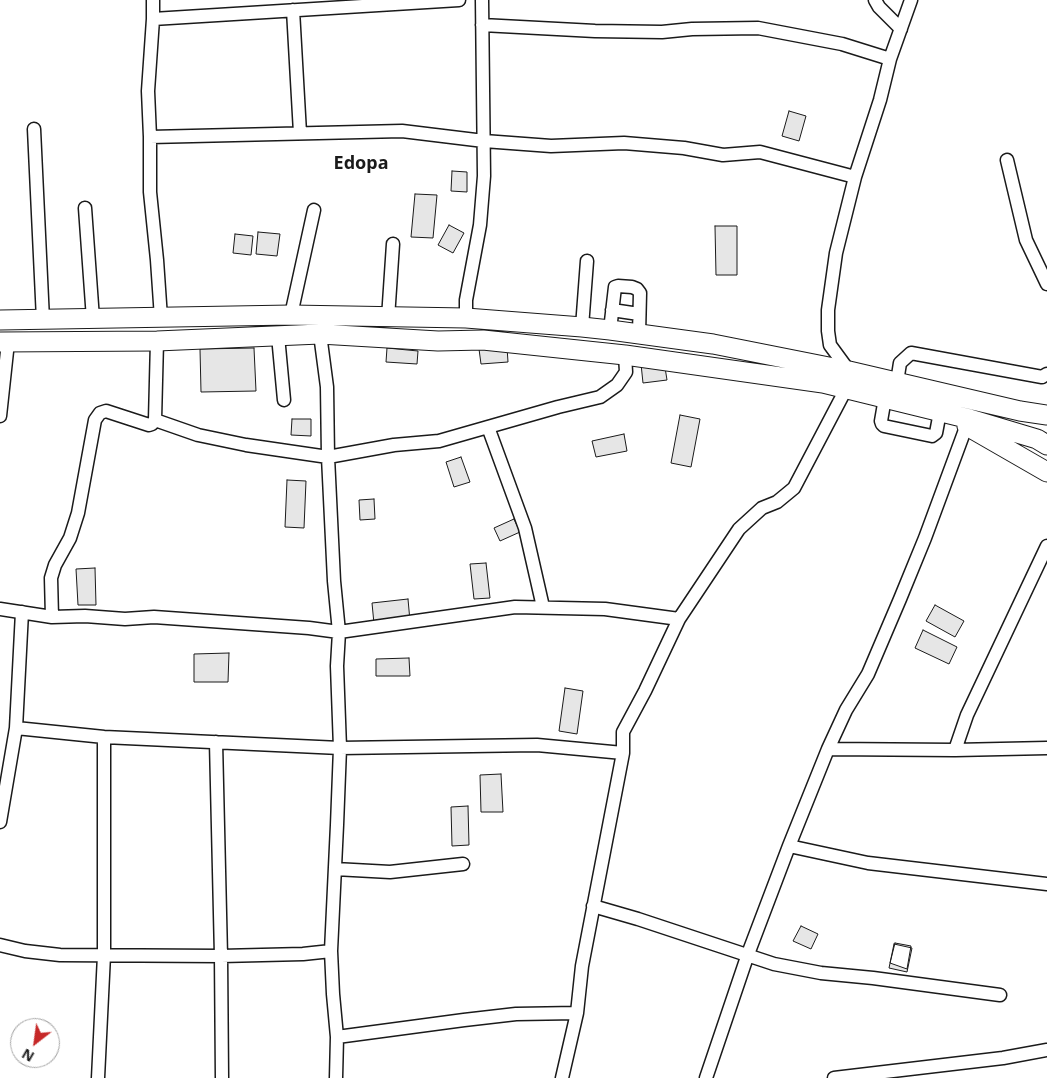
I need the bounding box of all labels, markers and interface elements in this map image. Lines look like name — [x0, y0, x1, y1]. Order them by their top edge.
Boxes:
district label: Edopa — [334, 153, 388, 175]
north arrow — [10, 1018, 60, 1068]
text: N — [18, 1044, 37, 1067]

